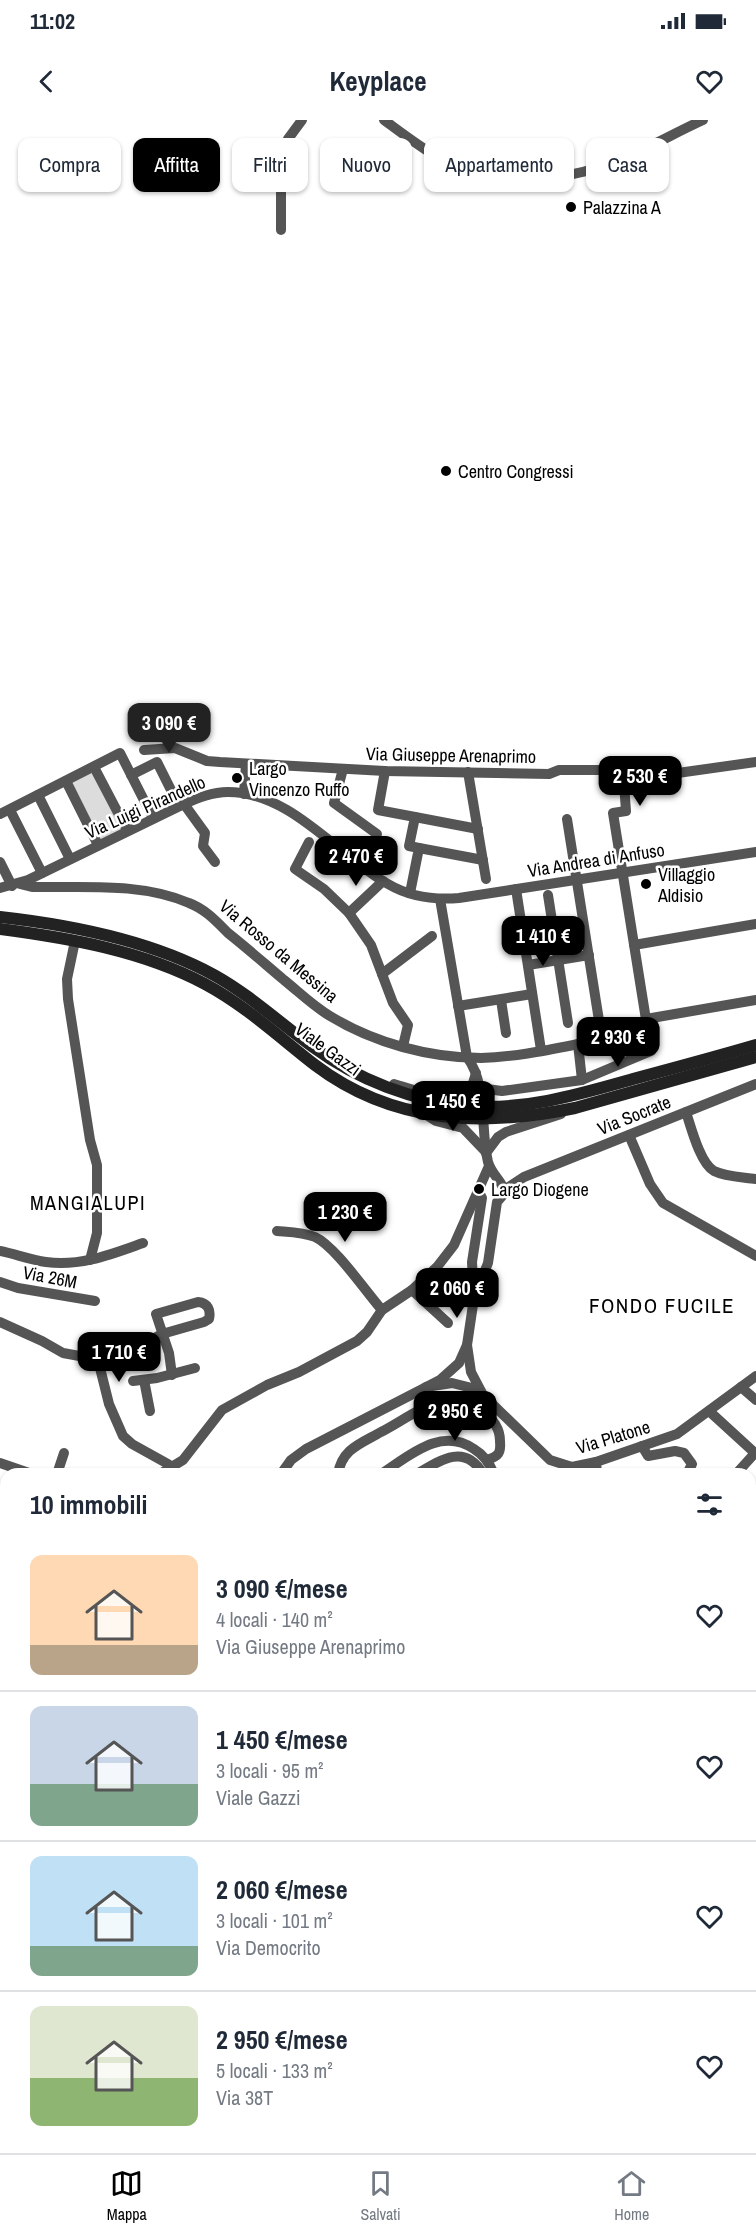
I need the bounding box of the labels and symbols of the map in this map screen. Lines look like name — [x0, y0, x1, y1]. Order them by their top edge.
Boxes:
place label: Palazzina A — [583, 195, 661, 220]
marker: Palazzina A — [564, 200, 578, 214]
place label: Centro Congressi — [458, 459, 574, 484]
marker: Centro Congressi — [439, 464, 453, 478]
pin: 3 090 € — [114, 703, 224, 754]
street label: Via Giuseppe Arenaprimo — [366, 741, 536, 769]
place label: Largo Vincenzo Ruffo — [249, 756, 349, 802]
pin: 2 530 € — [585, 756, 695, 807]
street label: Via Luigi Pirandello — [81, 769, 209, 845]
marker: Largo Vincenzo Ruffo — [230, 771, 244, 785]
pin: 2 470 € — [301, 836, 411, 887]
street label: Via Andrea di Anfuso — [526, 837, 666, 883]
place label: Villaggio Aldisio — [657, 862, 715, 908]
marker: Villaggio Aldisio — [639, 877, 653, 891]
street label: Via Rosso da Messina — [214, 894, 344, 1008]
pin: 1 410 € — [488, 916, 598, 967]
street label: Viale Gazzi — [290, 1017, 366, 1081]
pin: 2 930 € — [563, 1017, 673, 1068]
pin: 1 450 € — [398, 1081, 508, 1132]
street label: Via Socrate — [594, 1089, 674, 1141]
place label: Largo Diogene — [491, 1177, 589, 1202]
marker: Largo Diogene — [472, 1182, 486, 1196]
district label: MANGIALUPI — [30, 1189, 146, 1216]
pin: 1 230 € — [290, 1192, 400, 1243]
street label: Via 26M — [21, 1260, 79, 1294]
pin: 2 060 € — [402, 1268, 512, 1319]
district label: FONDO FUCILE — [589, 1291, 735, 1320]
pin: 1 710 € — [64, 1332, 174, 1383]
pin: 2 950 € — [400, 1391, 510, 1442]
street label: Via Platone — [573, 1414, 653, 1460]

